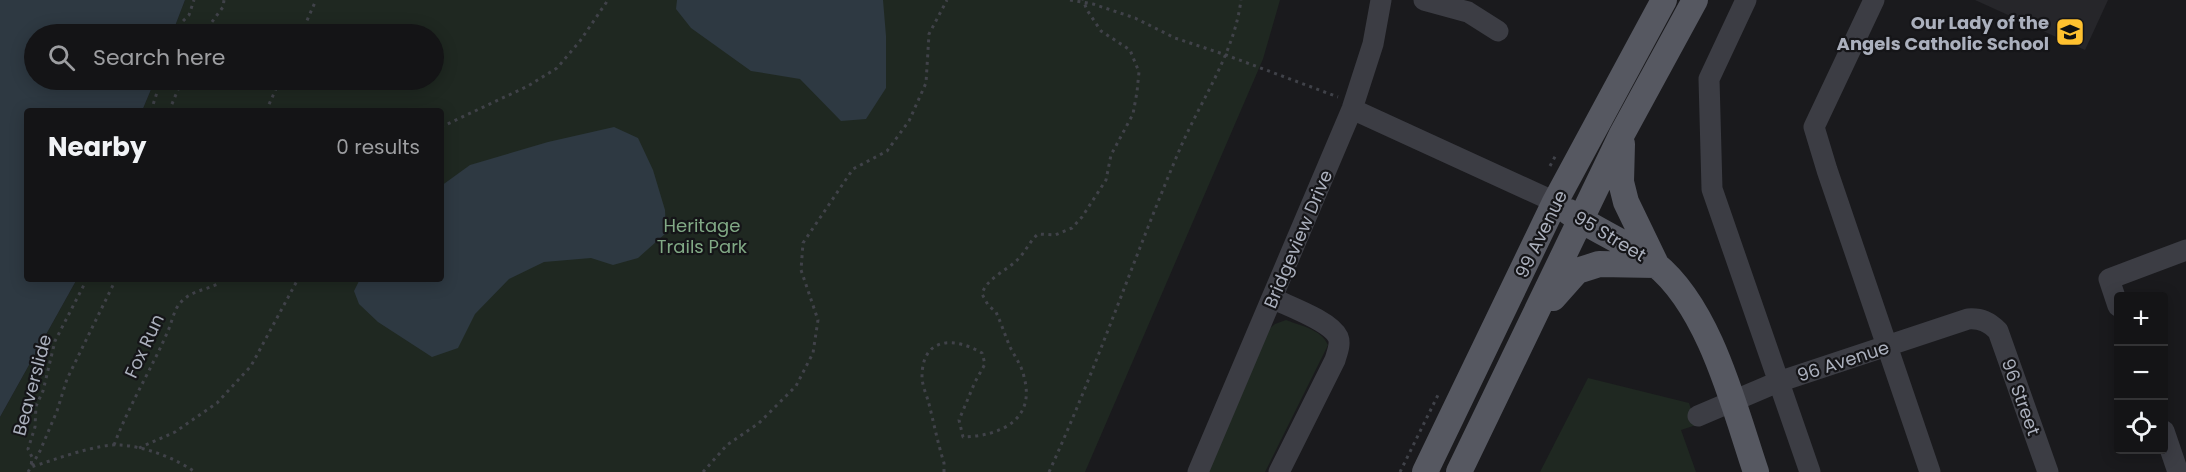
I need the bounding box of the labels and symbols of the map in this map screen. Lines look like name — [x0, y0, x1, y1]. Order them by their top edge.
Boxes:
place label: Our Lady of the Angels Catholic School — [1837, 10, 2049, 56]
school or university icon: Our Lady of the Angels Catholic School — [2054, 16, 2086, 48]
street label: Bridgeview Drive — [1258, 166, 1338, 312]
street label: 99 Avenue — [1509, 186, 1573, 282]
street label: 95 Street — [1569, 205, 1651, 267]
park label: Heritage Trails Park — [657, 213, 748, 259]
street label: Fox Run — [118, 310, 170, 382]
street label: Beaverslide — [6, 332, 58, 438]
street label: 96 Avenue — [1794, 334, 1892, 388]
street label: 96 Street — [1996, 355, 2046, 439]

